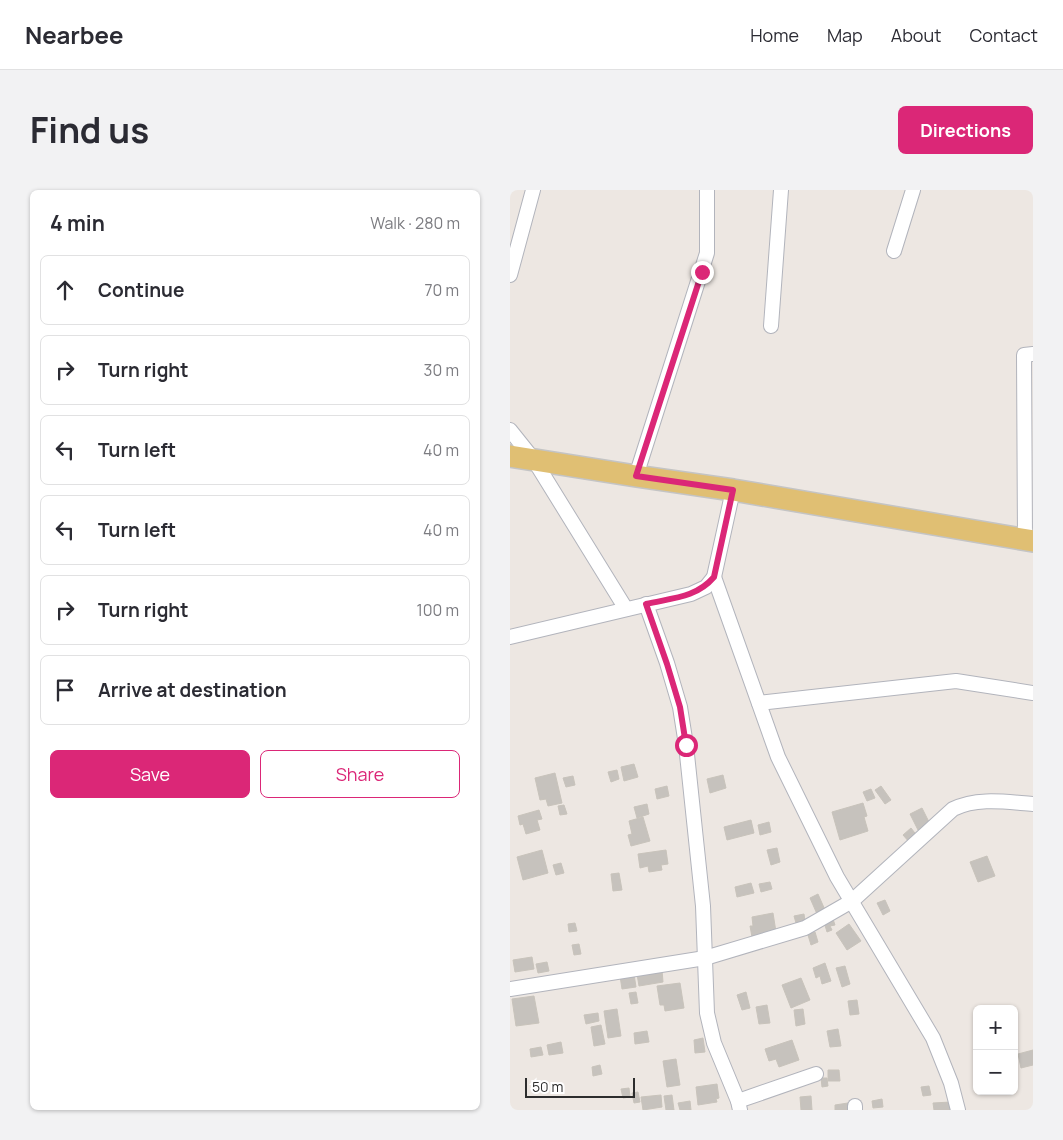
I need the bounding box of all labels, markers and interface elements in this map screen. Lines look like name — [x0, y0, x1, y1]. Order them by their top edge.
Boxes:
text: Nearbee — [25, 18, 124, 51]
text: Home — [750, 23, 799, 47]
text: Map — [827, 23, 863, 47]
text: About — [891, 23, 941, 47]
text: Contact — [969, 23, 1038, 47]
text: Find us — [30, 106, 149, 154]
button: Directions — [898, 106, 1033, 154]
text: 4 min — [50, 209, 105, 237]
text: Walk · 280 m — [370, 212, 460, 234]
route end — [691, 261, 714, 284]
icon: ahead — [51, 276, 79, 304]
text: Continue — [98, 277, 184, 303]
text: 70 m — [424, 279, 459, 301]
icon: right — [51, 356, 79, 384]
text: Turn right — [98, 357, 188, 383]
text: 30 m — [424, 359, 459, 381]
icon: left — [51, 436, 79, 464]
text: Turn left — [98, 437, 176, 463]
text: 40 m — [423, 439, 459, 461]
icon: left — [51, 516, 79, 544]
text: Turn left — [98, 517, 176, 543]
text: 40 m — [423, 519, 459, 541]
icon: right — [51, 596, 79, 624]
text: Turn right — [98, 597, 188, 623]
text: 100 m — [416, 599, 459, 621]
icon: arrive — [51, 676, 79, 704]
text: Arrive at destination — [98, 677, 287, 703]
route start — [675, 734, 698, 757]
button: Save — [50, 750, 250, 798]
button: Share — [260, 750, 460, 798]
map controls — [973, 1005, 1018, 1095]
button: + — [973, 1005, 1018, 1050]
button: − — [973, 1050, 1018, 1095]
scale bar — [525, 1075, 635, 1098]
text: 50 m — [532, 1077, 563, 1096]

